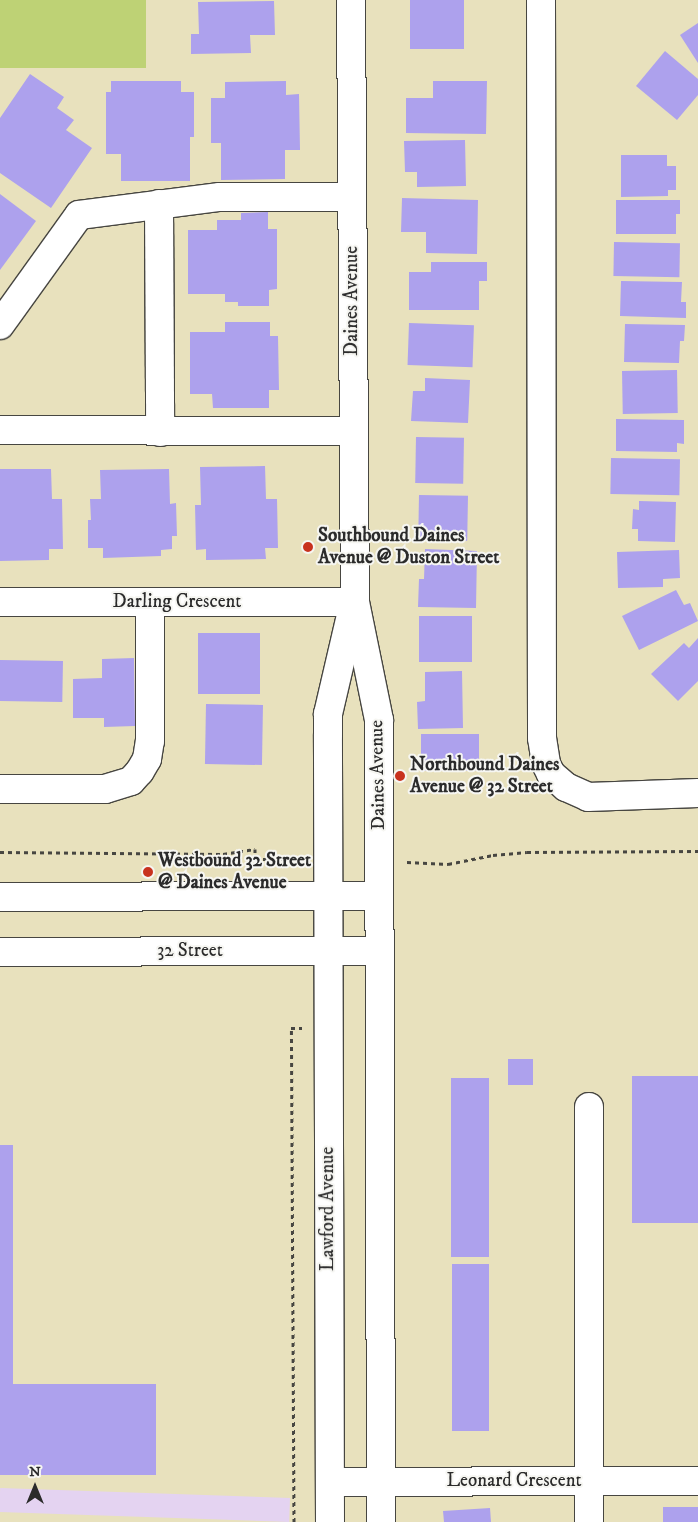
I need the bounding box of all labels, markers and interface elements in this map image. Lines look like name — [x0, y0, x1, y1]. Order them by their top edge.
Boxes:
street label: Daines Avenue — [341, 246, 363, 356]
place label: Southbound Daines Avenue @ Duston Street — [318, 525, 499, 569]
marker: Southbound Daines Avenue @ Duston Street — [302, 541, 314, 553]
street label: Darling Crescent — [113, 591, 241, 613]
street label: Daines Avenue — [366, 720, 390, 830]
place label: Northbound Daines Avenue @ 32 Street — [410, 754, 559, 798]
marker: Northbound Daines Avenue @ 32 Street — [394, 770, 406, 782]
place label: Westbound 32 Street @ Daines Avenue — [158, 850, 311, 894]
marker: Westbound 32 Street @ Daines Avenue — [142, 866, 154, 878]
street label: 32 Street — [157, 940, 223, 962]
street label: Lawford Avenue — [317, 1147, 339, 1271]
north arrow — [10, 1462, 60, 1512]
text: N — [29, 1463, 41, 1481]
street label: Leonard Crescent — [446, 1470, 582, 1492]

